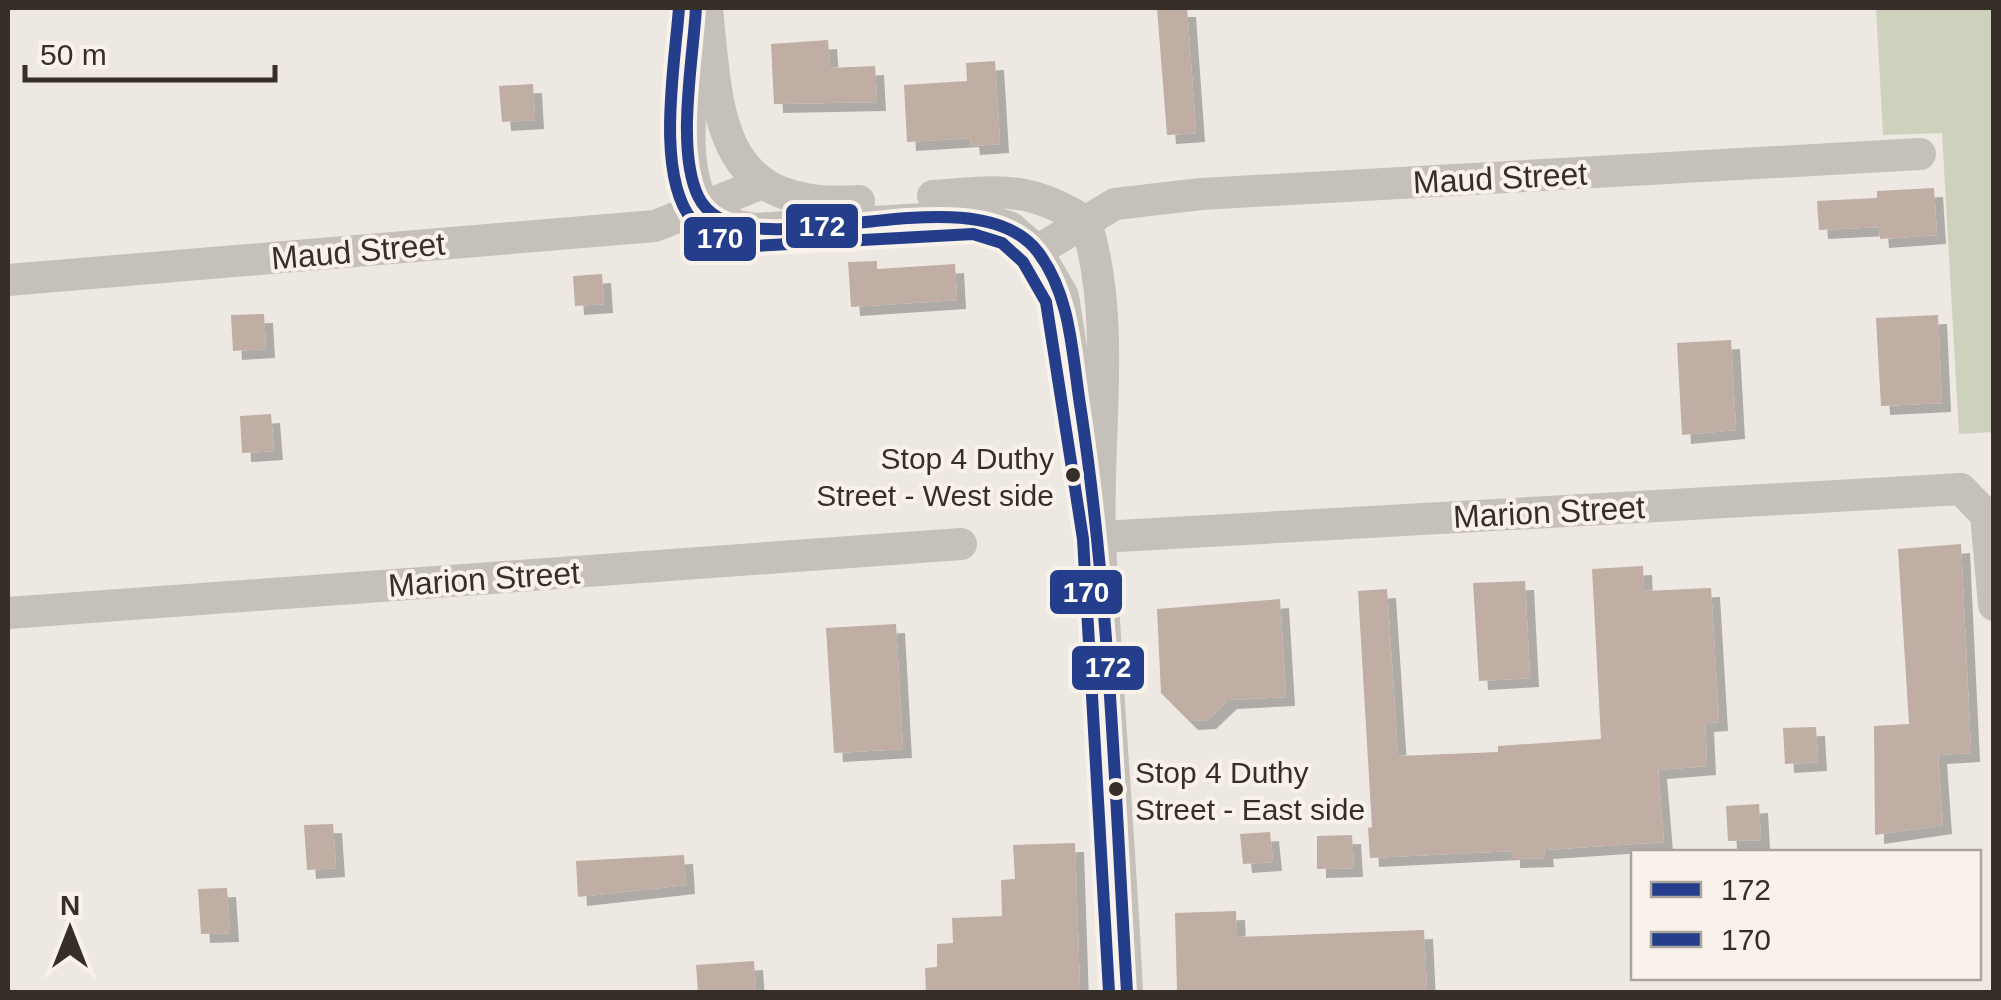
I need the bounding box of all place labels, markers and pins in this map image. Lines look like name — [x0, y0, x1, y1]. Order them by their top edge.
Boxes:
place label: Stop 4 Duthy Street - West side — [816, 442, 1054, 512]
marker: Stop 4 Duthy Street - West side — [1063, 465, 1083, 485]
place label: Stop 4 Duthy Street - East side — [1135, 756, 1365, 826]
marker: Stop 4 Duthy Street - East side — [1106, 779, 1126, 799]

